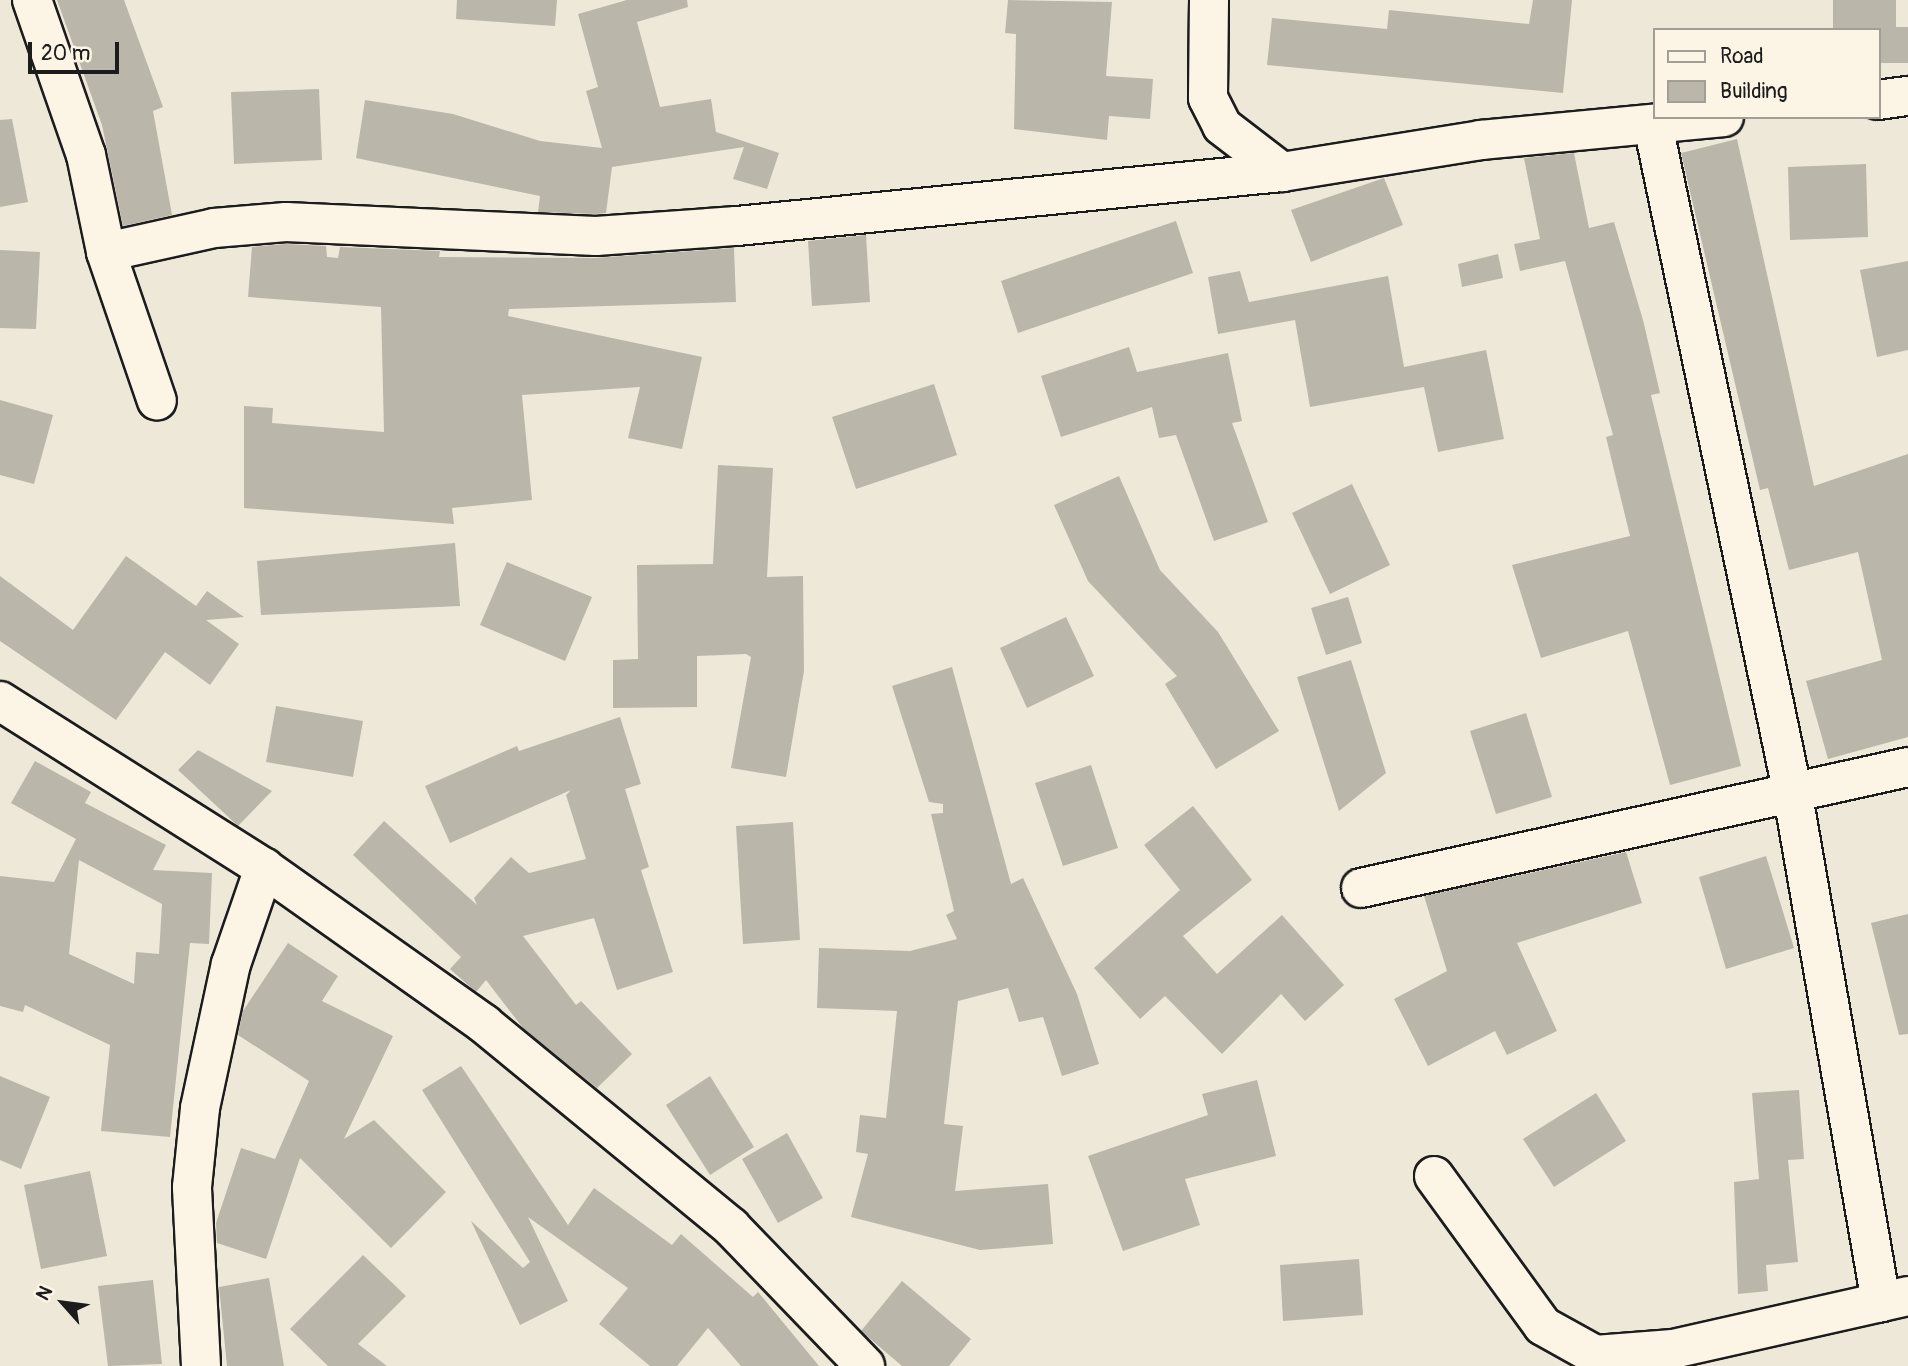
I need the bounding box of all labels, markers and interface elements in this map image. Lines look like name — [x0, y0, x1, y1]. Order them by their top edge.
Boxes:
scale bar — [32, 28, 122, 72]
legend — [1652, 28, 1880, 119]
text: 20 m — [41, 40, 90, 67]
text: Road — [1720, 43, 1764, 70]
text: Building — [1720, 78, 1787, 105]
north arrow — [28, 1268, 98, 1338]
text: N — [31, 1282, 58, 1304]

